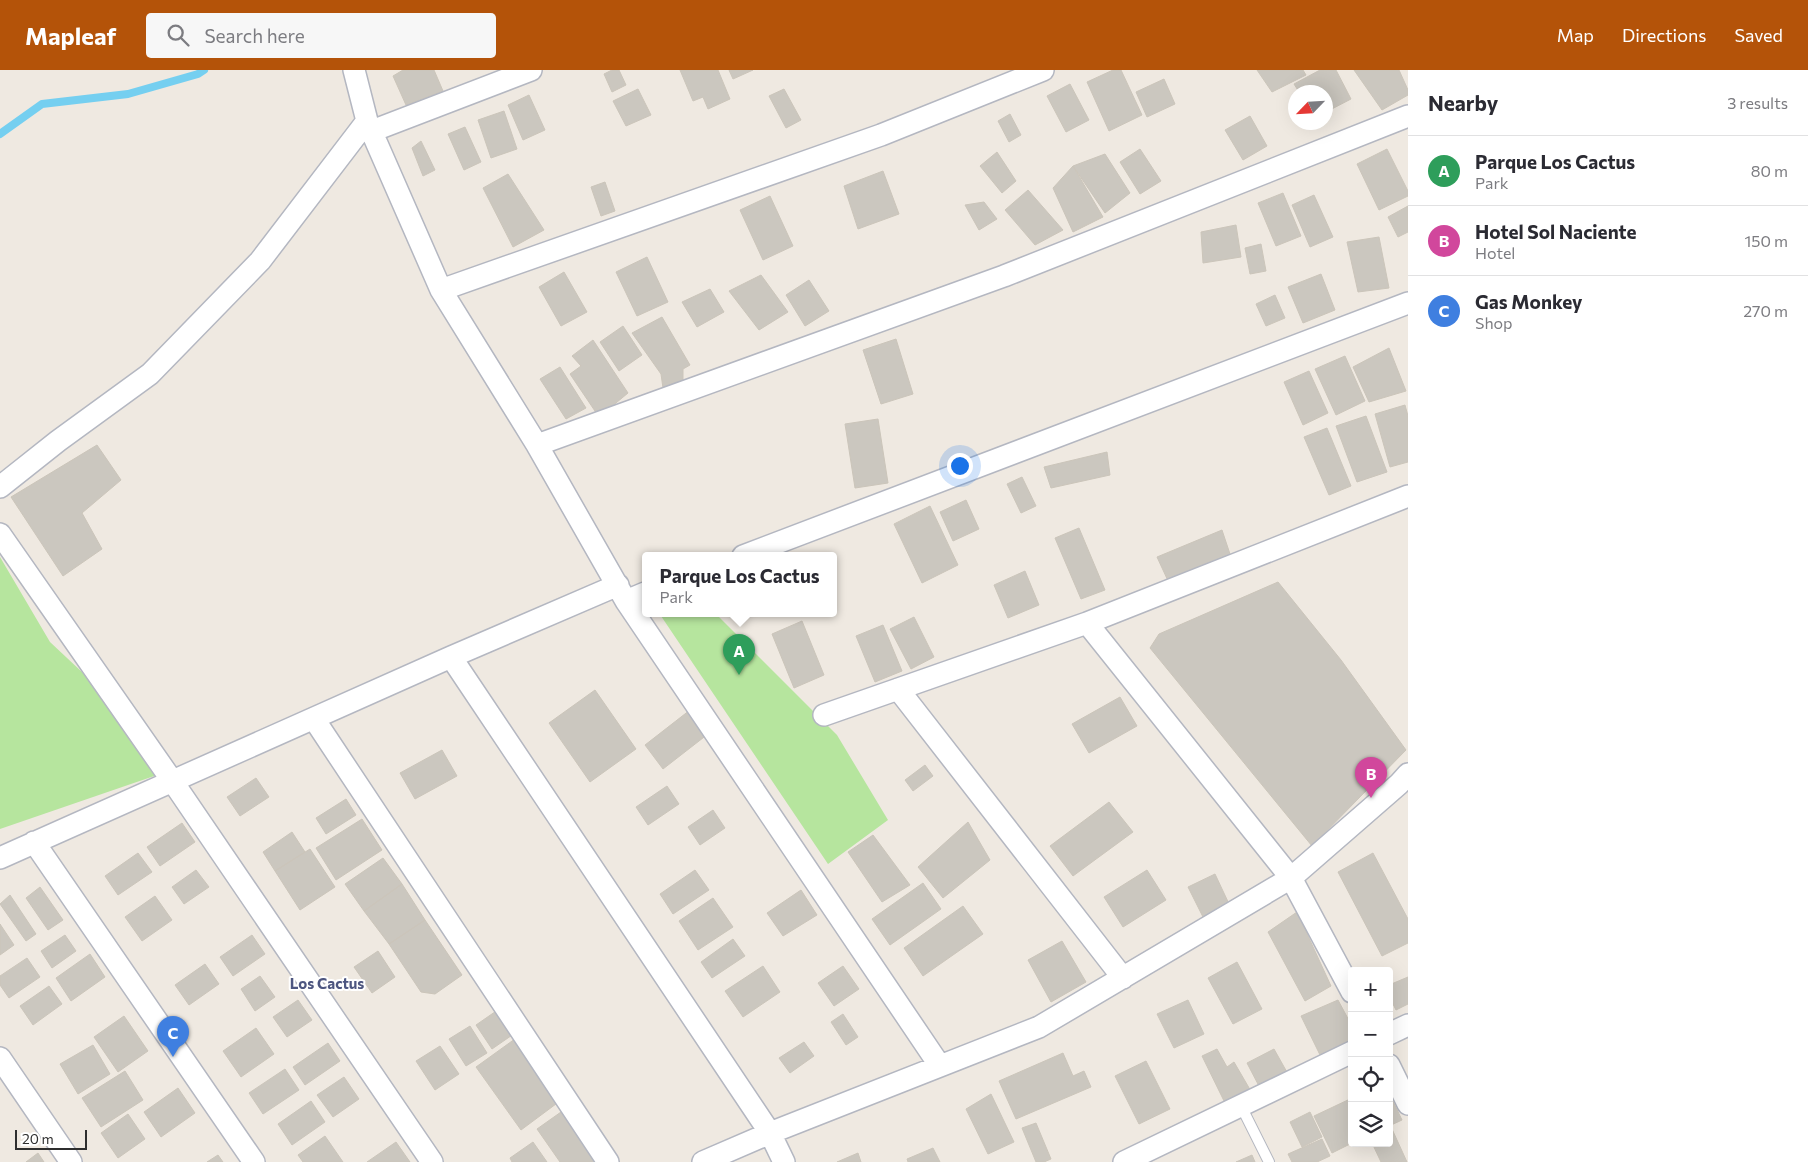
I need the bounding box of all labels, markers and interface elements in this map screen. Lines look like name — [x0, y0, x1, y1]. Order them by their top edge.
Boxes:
search box — [146, 13, 496, 58]
text: Mapleaf — [25, 21, 116, 50]
icon: search — [164, 21, 192, 49]
text: Search here — [204, 24, 305, 47]
text: Map — [1557, 24, 1594, 46]
text: Directions — [1622, 24, 1706, 46]
text: Saved — [1734, 24, 1783, 46]
north arrow — [1288, 85, 1333, 130]
text: Nearby — [1428, 90, 1498, 115]
text: 3 results — [1727, 93, 1788, 112]
text: Parque Los Cactus — [1475, 150, 1635, 173]
text: A — [1438, 161, 1450, 180]
text: 80 m — [1751, 161, 1788, 180]
text: Park — [1475, 173, 1508, 192]
text: Hotel Sol Naciente — [1475, 220, 1637, 243]
text: B — [1439, 231, 1449, 250]
text: 150 m — [1745, 231, 1788, 250]
text: Hotel — [1475, 243, 1515, 262]
text: Gas Monkey — [1475, 290, 1582, 313]
text: C — [1439, 301, 1449, 320]
text: 270 m — [1743, 301, 1788, 320]
text: Shop — [1475, 313, 1513, 332]
your location — [947, 453, 973, 479]
popup — [642, 552, 837, 617]
text: Parque Los Cactus — [659, 564, 820, 587]
text: Park — [659, 587, 693, 606]
pin: A — [723, 634, 755, 675]
pin: B — [1355, 757, 1387, 798]
map controls — [1348, 967, 1393, 1147]
button: + — [1348, 967, 1393, 1012]
district label: Los Cactus — [290, 974, 364, 992]
button: − — [1348, 1012, 1393, 1057]
pin: C — [157, 1016, 189, 1057]
button: locate — [1348, 1057, 1393, 1102]
button: layers — [1348, 1102, 1393, 1147]
scale bar — [15, 1127, 88, 1150]
text: 20 m — [22, 1130, 54, 1147]

